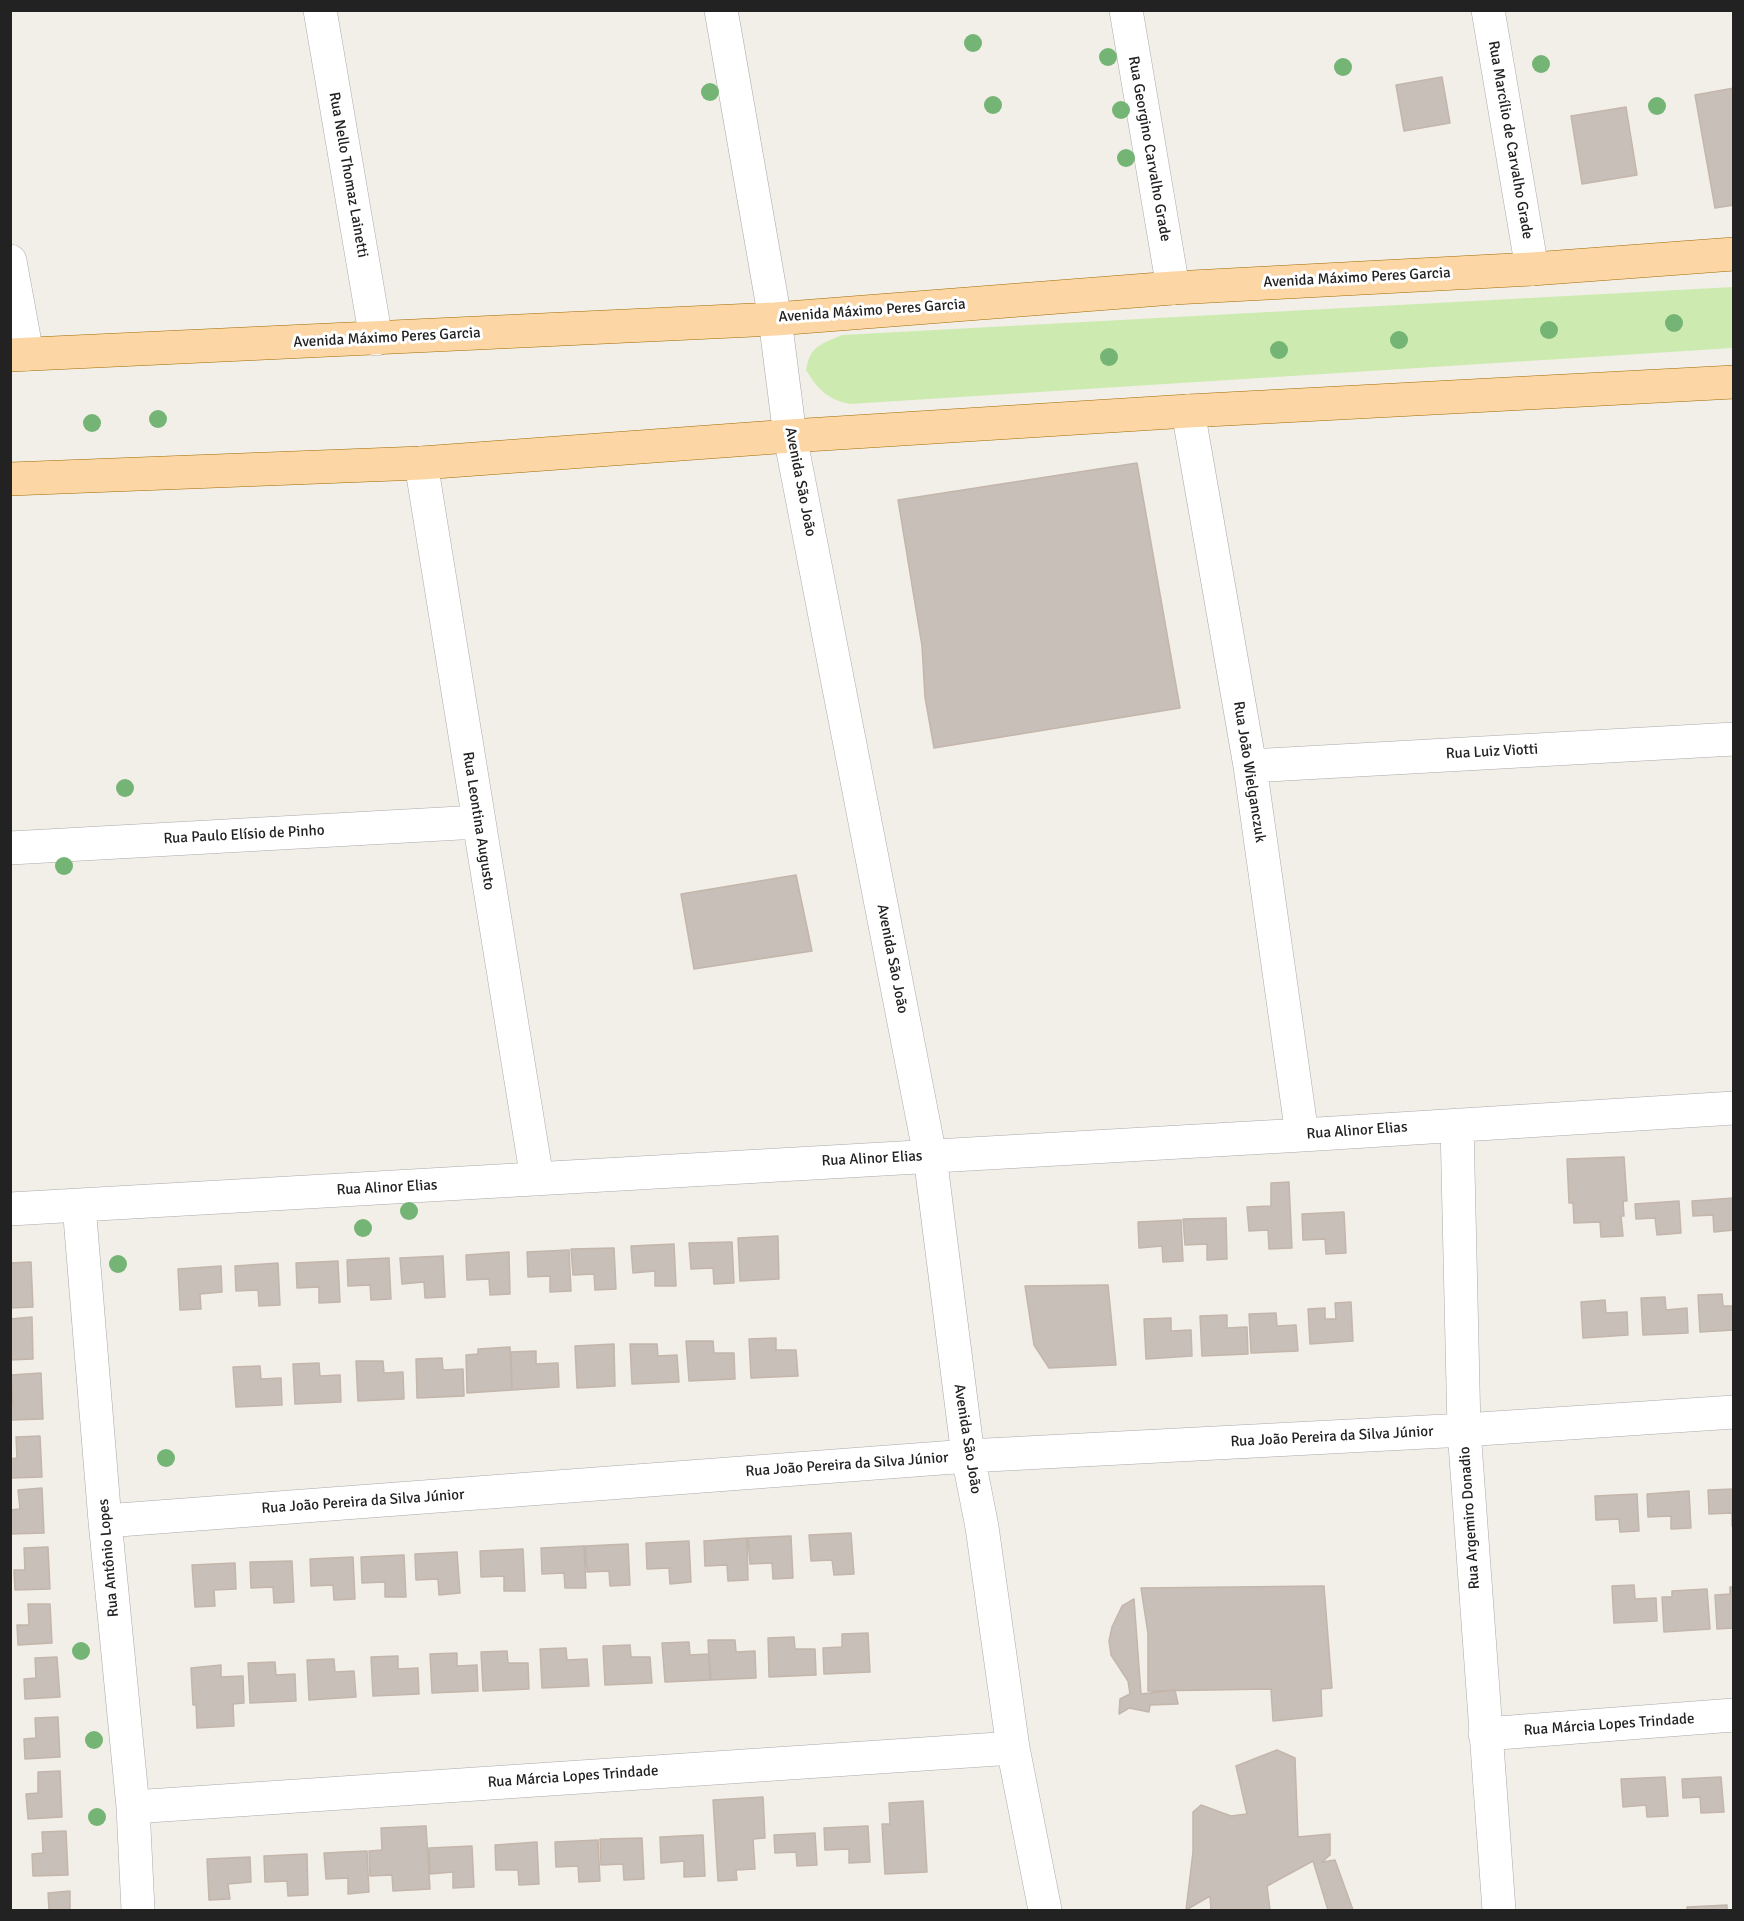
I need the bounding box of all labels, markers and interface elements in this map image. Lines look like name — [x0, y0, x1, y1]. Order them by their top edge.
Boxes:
street label: Rua Marcílio de Carvalho Grade — [1484, 39, 1536, 241]
street label: Rua Georgino Carvalho Grade — [1124, 55, 1174, 243]
street label: Rua Nello Thomaz Lainetti — [325, 91, 371, 259]
street label: Avenida Máximo Peres Garcia — [1263, 264, 1451, 292]
street label: Avenida Máximo Peres Garcia — [778, 295, 966, 327]
street label: Avenida Máximo Peres Garcia — [293, 324, 481, 352]
street label: Avenida São João — [781, 426, 819, 538]
street label: Rua João Wielganczuk — [1229, 700, 1269, 844]
street label: Rua Luiz Viotti — [1445, 741, 1539, 763]
street label: Rua Leontina Augusto — [458, 750, 498, 892]
street label: Rua Paulo Elísio de Pinho — [163, 822, 325, 848]
street label: Avenida São João — [873, 903, 911, 1015]
street label: Rua Alinor Elias — [1306, 1118, 1408, 1144]
street label: Rua Alinor Elias — [821, 1147, 923, 1171]
street label: Rua Alinor Elias — [336, 1176, 438, 1200]
street label: Avenida São João — [949, 1383, 985, 1495]
street label: Rua João Pereira da Silva Júnior — [1230, 1423, 1434, 1451]
street label: Rua Argemiro Donadio — [1456, 1446, 1484, 1590]
street label: Rua João Pereira da Silva Júnior — [745, 1449, 949, 1481]
street label: Rua João Pereira da Silva Júnior — [261, 1486, 465, 1518]
street label: Rua Antônio Lopes — [95, 1498, 123, 1618]
street label: Rua Márcia Lopes Trindade — [1523, 1710, 1695, 1740]
street label: Rua Márcia Lopes Trindade — [487, 1762, 659, 1792]

